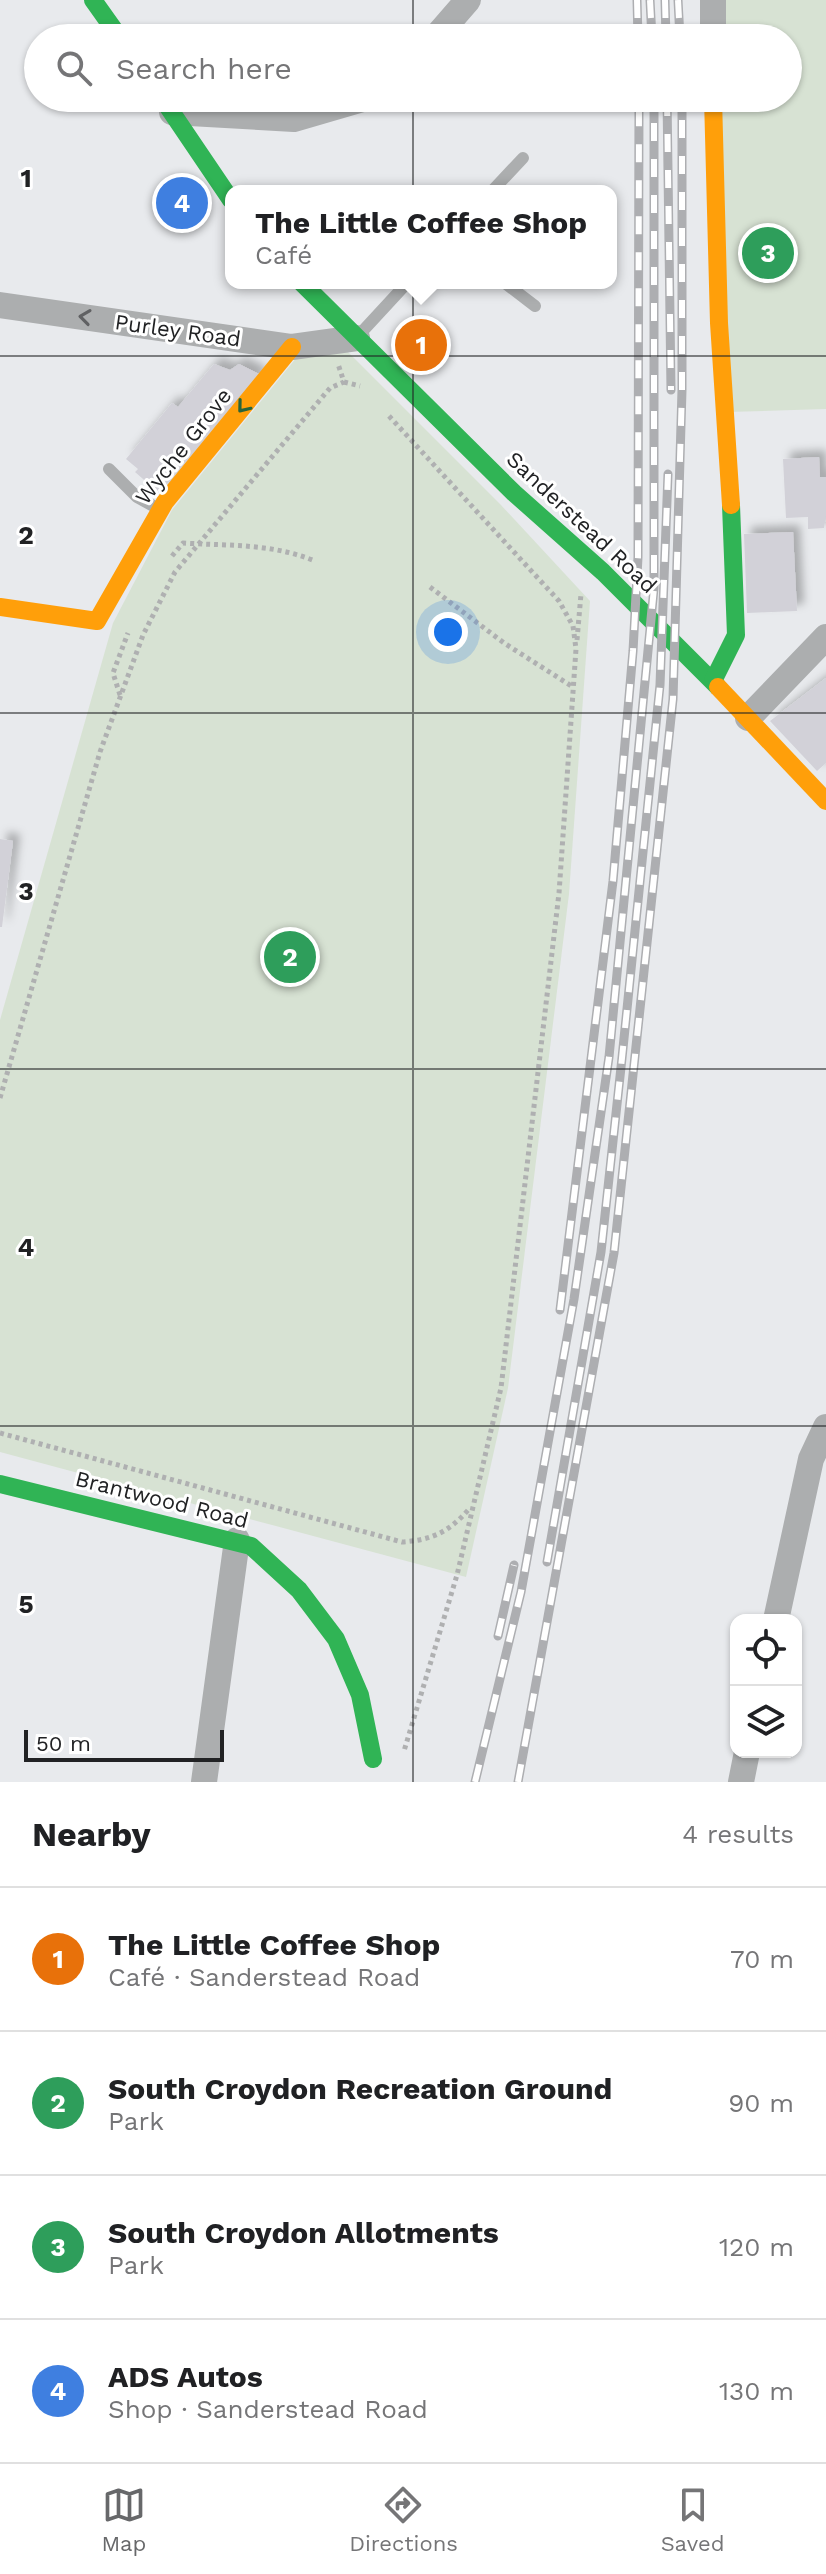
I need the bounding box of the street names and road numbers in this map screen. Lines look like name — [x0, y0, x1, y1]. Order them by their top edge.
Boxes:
street label: Purley Road — [113, 309, 242, 352]
street label: Wyche Grove — [130, 383, 236, 509]
street label: Sanderstead Road — [501, 446, 662, 598]
street label: Brantwood Road — [73, 1466, 251, 1533]

